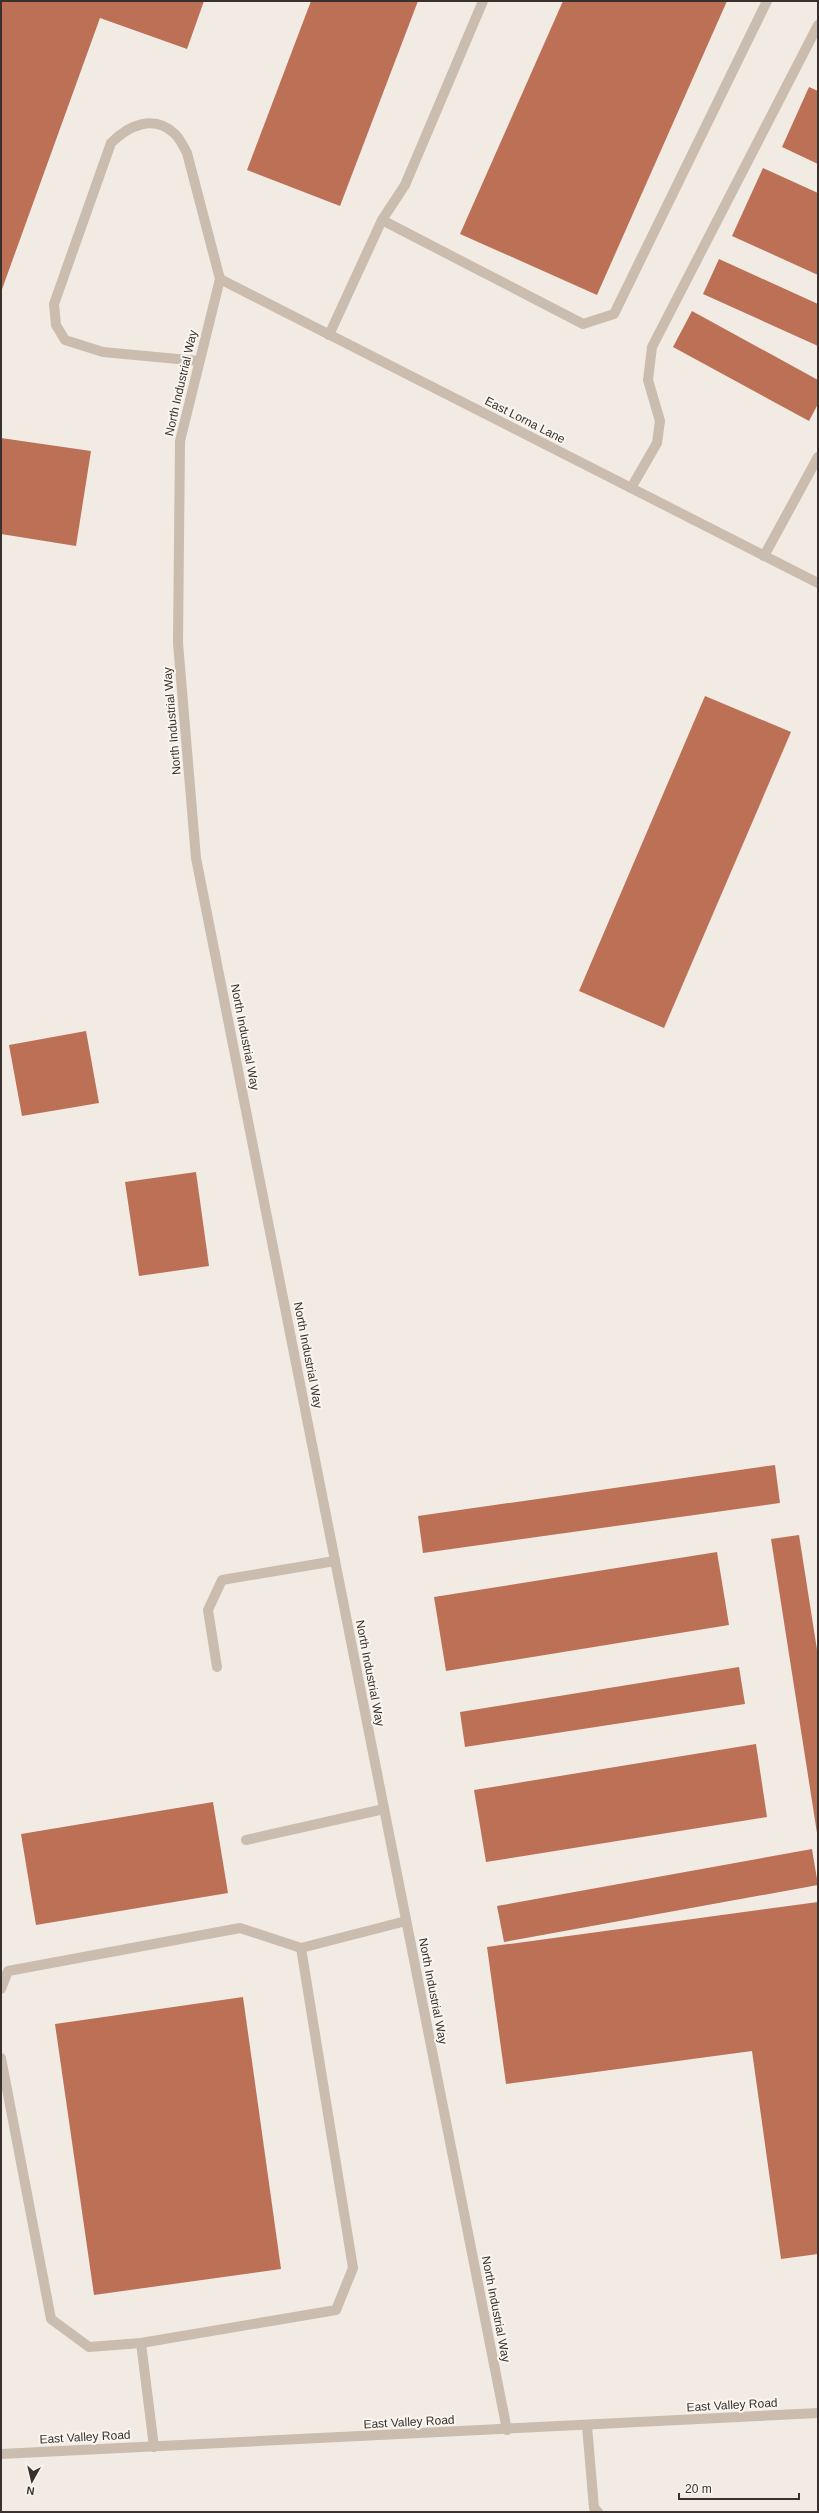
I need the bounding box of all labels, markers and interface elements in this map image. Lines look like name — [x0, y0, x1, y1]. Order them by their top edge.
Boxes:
street label: North Industrial Way — [162, 329, 200, 437]
street label: East Lorna Lane — [483, 394, 568, 446]
street label: North Industrial Way — [160, 666, 184, 776]
street label: North Industrial Way — [228, 983, 262, 1091]
street label: North Industrial Way — [291, 1301, 325, 1409]
street label: North Industrial Way — [353, 1619, 387, 1727]
street label: North Industrial Way — [416, 1937, 450, 2045]
street label: North Industrial Way — [479, 2255, 513, 2363]
street label: East Valley Road — [686, 2396, 778, 2414]
street label: East Valley Road — [363, 2413, 455, 2431]
street label: East Valley Road — [39, 2428, 131, 2446]
north arrow — [12, 2461, 52, 2501]
scale bar — [679, 2475, 799, 2501]
text: 20 m — [685, 2482, 712, 2496]
text: N — [26, 2484, 35, 2497]

